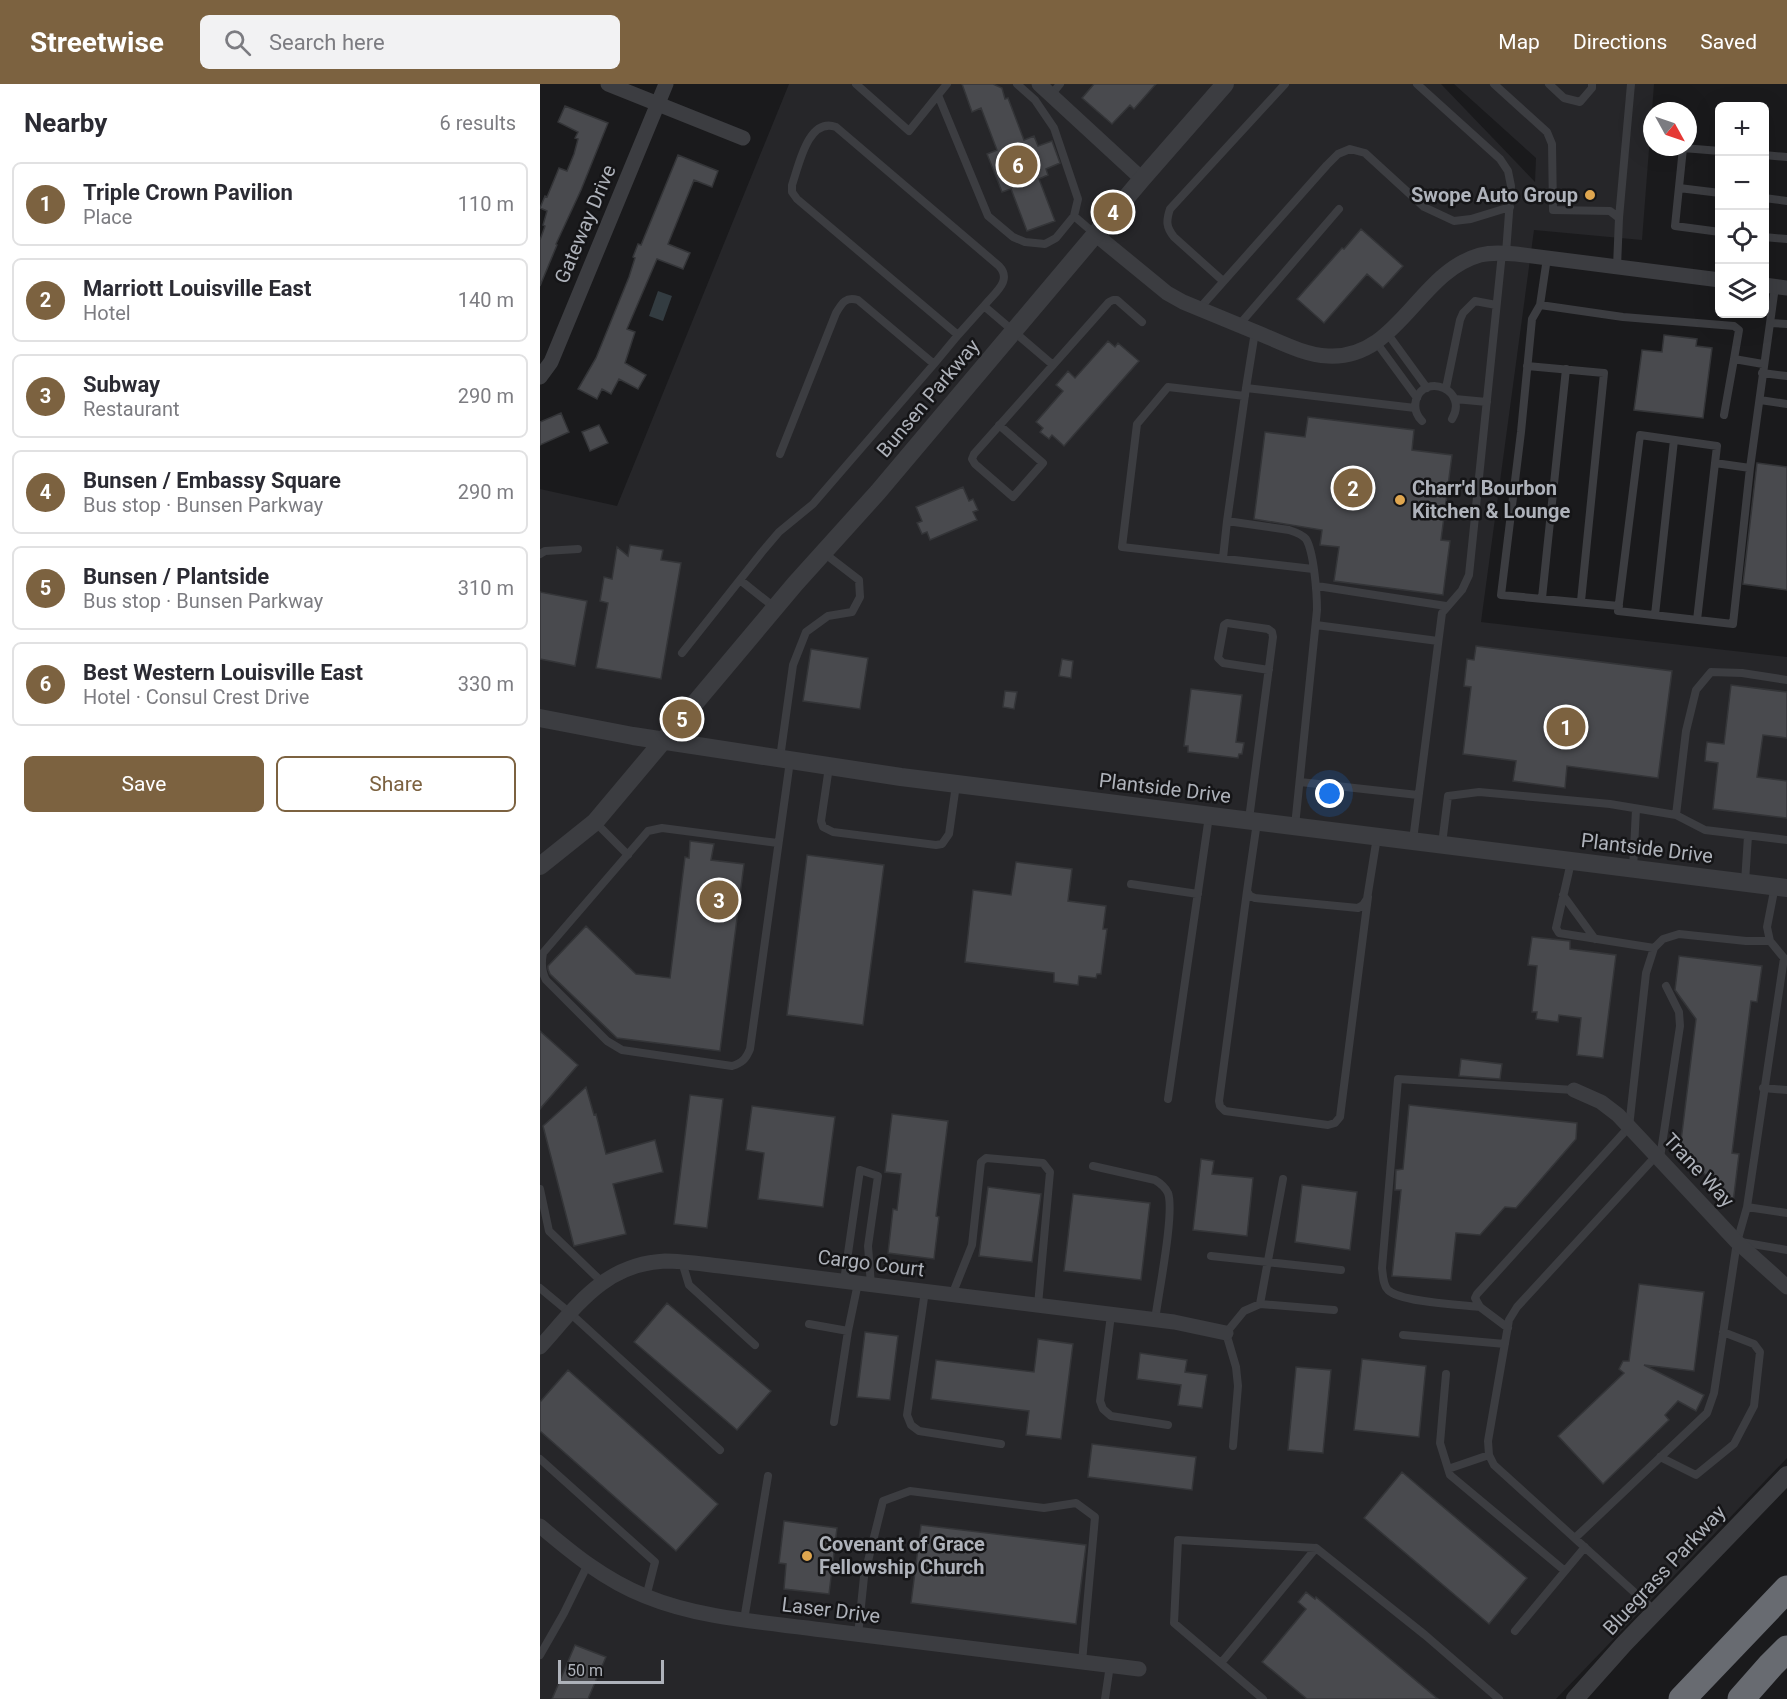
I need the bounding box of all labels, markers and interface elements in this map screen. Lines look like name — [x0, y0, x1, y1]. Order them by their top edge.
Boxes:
search box — [200, 15, 620, 69]
text: Streetwise — [30, 26, 164, 59]
icon: search — [221, 26, 254, 59]
text: Search here — [269, 30, 385, 55]
text: Map — [1498, 30, 1540, 54]
text: Directions — [1573, 30, 1667, 54]
text: Saved — [1700, 30, 1757, 54]
north arrow — [1643, 102, 1697, 156]
map controls — [1715, 102, 1769, 318]
button: + — [1715, 102, 1769, 156]
text: Nearby — [24, 108, 107, 138]
text: 6 results — [440, 111, 516, 135]
pin: 6 — [998, 142, 1038, 188]
button: − — [1715, 156, 1769, 210]
street label: Gateway Drive — [549, 161, 621, 287]
text: Triple Crown Pavilion — [83, 180, 293, 205]
place label: Swope Auto Group — [1411, 183, 1578, 207]
marker: Swope Auto Group — [1583, 188, 1597, 202]
pin: 4 — [1094, 190, 1132, 234]
text: 1 — [40, 192, 51, 216]
text: 110 m — [458, 192, 514, 216]
text: Place — [83, 205, 132, 229]
button: locate — [1715, 210, 1769, 264]
button: layers — [1715, 264, 1769, 318]
text: Marriott Louisville East — [83, 276, 311, 301]
text: 2 — [40, 288, 51, 312]
text: 140 m — [458, 288, 514, 312]
text: Hotel — [83, 301, 131, 325]
street label: Bunsen Parkway — [872, 334, 985, 462]
text: Subway — [83, 372, 160, 397]
text: 3 — [40, 384, 51, 408]
text: 290 m — [458, 384, 514, 408]
text: Restaurant — [83, 397, 180, 421]
pin: 2 — [1334, 466, 1372, 510]
text: Bunsen / Embassy Square — [83, 468, 341, 493]
place label: Charr'd Bourbon Kitchen & Lounge — [1412, 476, 1570, 523]
text: 4 — [40, 480, 51, 504]
text: 290 m — [458, 480, 514, 504]
text: Bus stop · Bunsen Parkway — [83, 493, 323, 517]
marker: Charr'd Bourbon Kitchen & Lounge — [1393, 493, 1407, 507]
text: Bunsen / Plantside — [83, 564, 269, 589]
text: 5 — [40, 576, 51, 600]
text: 310 m — [458, 576, 514, 600]
text: Bus stop · Bunsen Parkway — [83, 589, 323, 613]
text: Best Western Louisville East — [83, 660, 363, 685]
text: 6 — [40, 672, 51, 696]
text: 330 m — [458, 672, 514, 696]
text: Hotel · Consul Crest Drive — [83, 685, 309, 709]
pin: 5 — [662, 696, 702, 742]
pin: 1 — [1546, 704, 1586, 750]
button: Save — [24, 756, 264, 812]
button: Share — [276, 756, 516, 812]
street label: Plantside Drive — [1098, 768, 1232, 808]
your location — [1315, 779, 1344, 808]
street label: Plantside Drive — [1580, 828, 1714, 868]
pin: 3 — [700, 878, 738, 922]
street label: Trane Way — [1659, 1128, 1740, 1212]
street label: Cargo Court — [816, 1245, 926, 1281]
street label: Bluegrass Parkway — [1598, 1500, 1731, 1640]
place label: Covenant of Grace Fellowship Church — [819, 1532, 985, 1579]
marker: Covenant of Grace Fellowship Church — [800, 1549, 814, 1563]
street label: Laser Drive — [780, 1592, 882, 1628]
scale bar — [558, 1657, 664, 1684]
text: 50 m — [567, 1661, 603, 1680]

